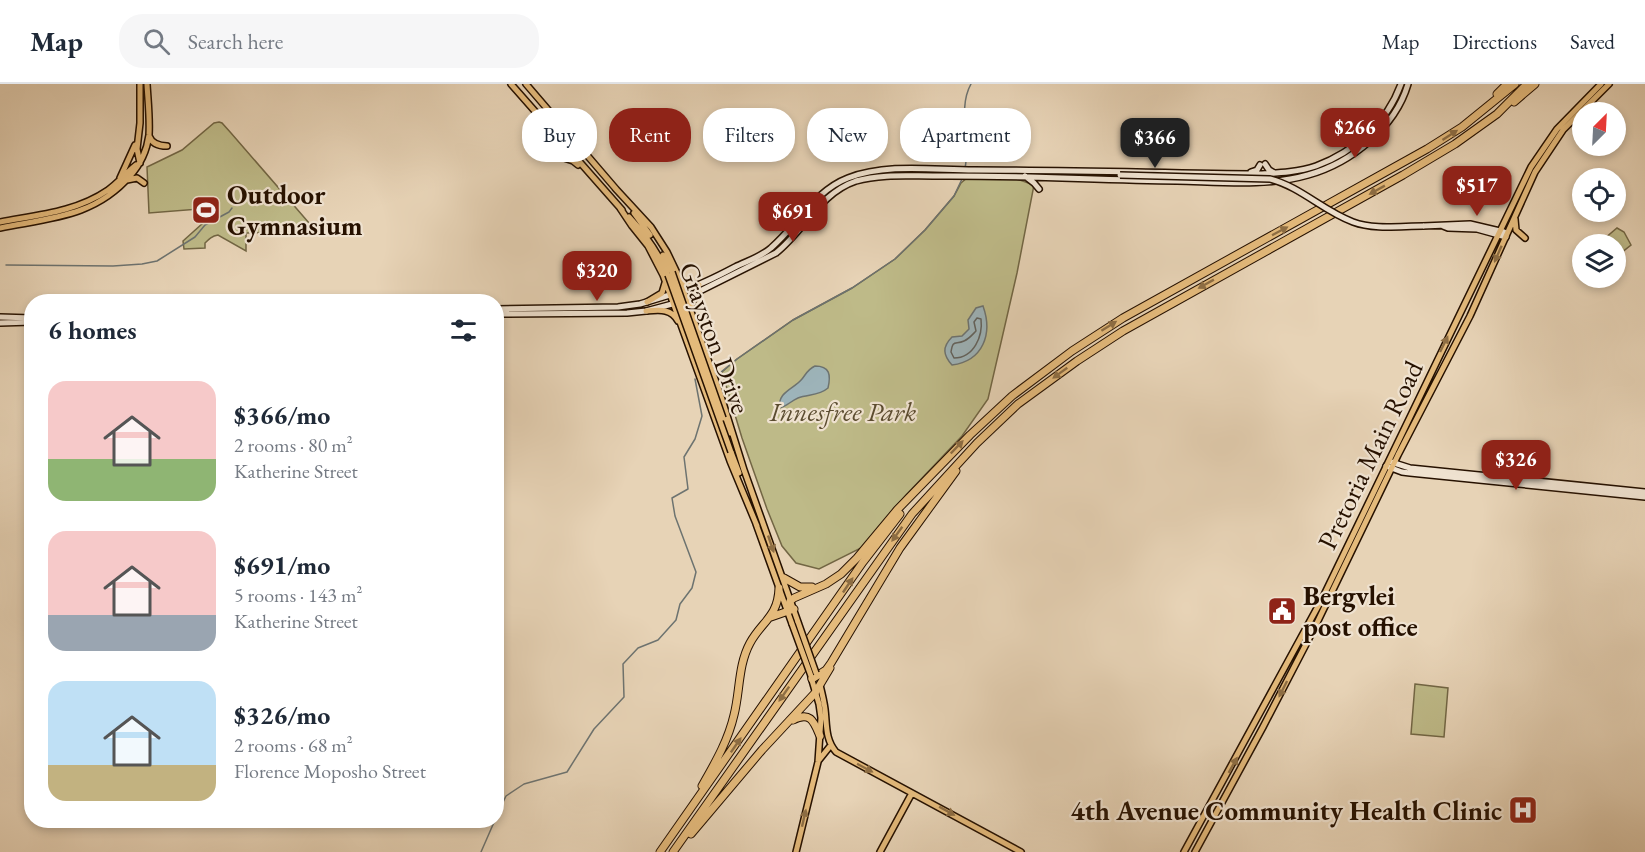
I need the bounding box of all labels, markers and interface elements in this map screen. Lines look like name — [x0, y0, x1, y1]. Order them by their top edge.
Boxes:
search box — [119, 14, 539, 68]
text: Map — [30, 23, 83, 59]
icon: search — [140, 25, 173, 58]
text: Search here — [188, 27, 283, 56]
text: Map — [1382, 28, 1419, 55]
text: Directions — [1452, 28, 1537, 55]
text: Saved — [1570, 28, 1615, 55]
north arrow — [1572, 102, 1626, 156]
map controls — [1572, 102, 1626, 288]
chip: Buy — [522, 108, 597, 162]
chip: Rent — [609, 108, 691, 162]
chip: Filters — [703, 108, 795, 162]
chip: New — [807, 108, 888, 162]
chip: Apartment — [900, 108, 1031, 162]
pin: $266 — [1319, 108, 1391, 159]
text: $266 — [1335, 114, 1375, 140]
pin: $366 — [1119, 118, 1191, 169]
text: $366 — [1135, 124, 1175, 150]
one-way arrow — [1441, 129, 1458, 140]
pin: $517 — [1441, 166, 1513, 217]
button: locate — [1572, 168, 1626, 222]
text: $517 — [1457, 172, 1497, 198]
place label: Outdoor Gymnasium — [227, 177, 363, 243]
one-way arrow — [1368, 185, 1385, 195]
pin: $691 — [757, 192, 829, 243]
sports icon: Outdoor Gymnasium — [190, 194, 222, 226]
text: $691 — [773, 198, 813, 224]
one-way arrow — [1271, 226, 1288, 236]
button: layers — [1572, 234, 1626, 288]
one-way arrow — [1494, 246, 1503, 263]
pin: $320 — [561, 251, 633, 302]
text: $320 — [577, 257, 617, 283]
street label: Grayston Drive — [671, 257, 759, 419]
one-way arrow — [1197, 279, 1214, 289]
text: 6 homes — [48, 313, 137, 347]
icon: filters — [447, 314, 480, 347]
one-way arrow — [1101, 321, 1117, 332]
one-way arrow — [1440, 336, 1449, 353]
street label: Pretoria Main Road — [1309, 355, 1431, 555]
one-way arrow — [1053, 367, 1069, 379]
park label: Innesfree Park — [769, 394, 916, 429]
text: $366/mo — [234, 398, 330, 432]
icon: home — [96, 405, 168, 477]
text: 2 rooms · 80 m² — [234, 432, 353, 458]
pin: $326 — [1480, 440, 1552, 491]
one-way arrow — [950, 441, 964, 455]
text: $326 — [1496, 446, 1536, 472]
text: Katherine Street — [234, 458, 358, 484]
one-way arrow — [891, 526, 903, 542]
one-way arrow — [766, 535, 776, 553]
text: $691/mo — [234, 548, 330, 582]
icon: home — [96, 555, 168, 627]
one-way arrow — [842, 577, 853, 594]
place label: Bergvlei post office — [1303, 578, 1418, 644]
text: 5 rooms · 143 m² — [234, 582, 362, 608]
public building icon: Bergvlei post office — [1266, 595, 1298, 627]
text: Katherine Street — [234, 608, 358, 634]
one-way arrow — [1278, 680, 1288, 697]
one-way arrow — [778, 685, 790, 701]
text: $326/mo — [234, 698, 330, 732]
icon: home — [96, 705, 168, 777]
text: 2 rooms · 68 m² — [234, 732, 353, 758]
one-way arrow — [730, 738, 742, 754]
one-way arrow — [1228, 756, 1238, 773]
text: Florence Moposho Street — [234, 758, 426, 784]
one-way arrow — [857, 763, 874, 773]
place label: 4th Avenue Community Health Clinic — [1070, 793, 1502, 828]
hospital icon: 4th Avenue Community Health Clinic — [1507, 794, 1539, 826]
one-way arrow — [938, 806, 955, 816]
one-way arrow — [800, 809, 810, 827]

